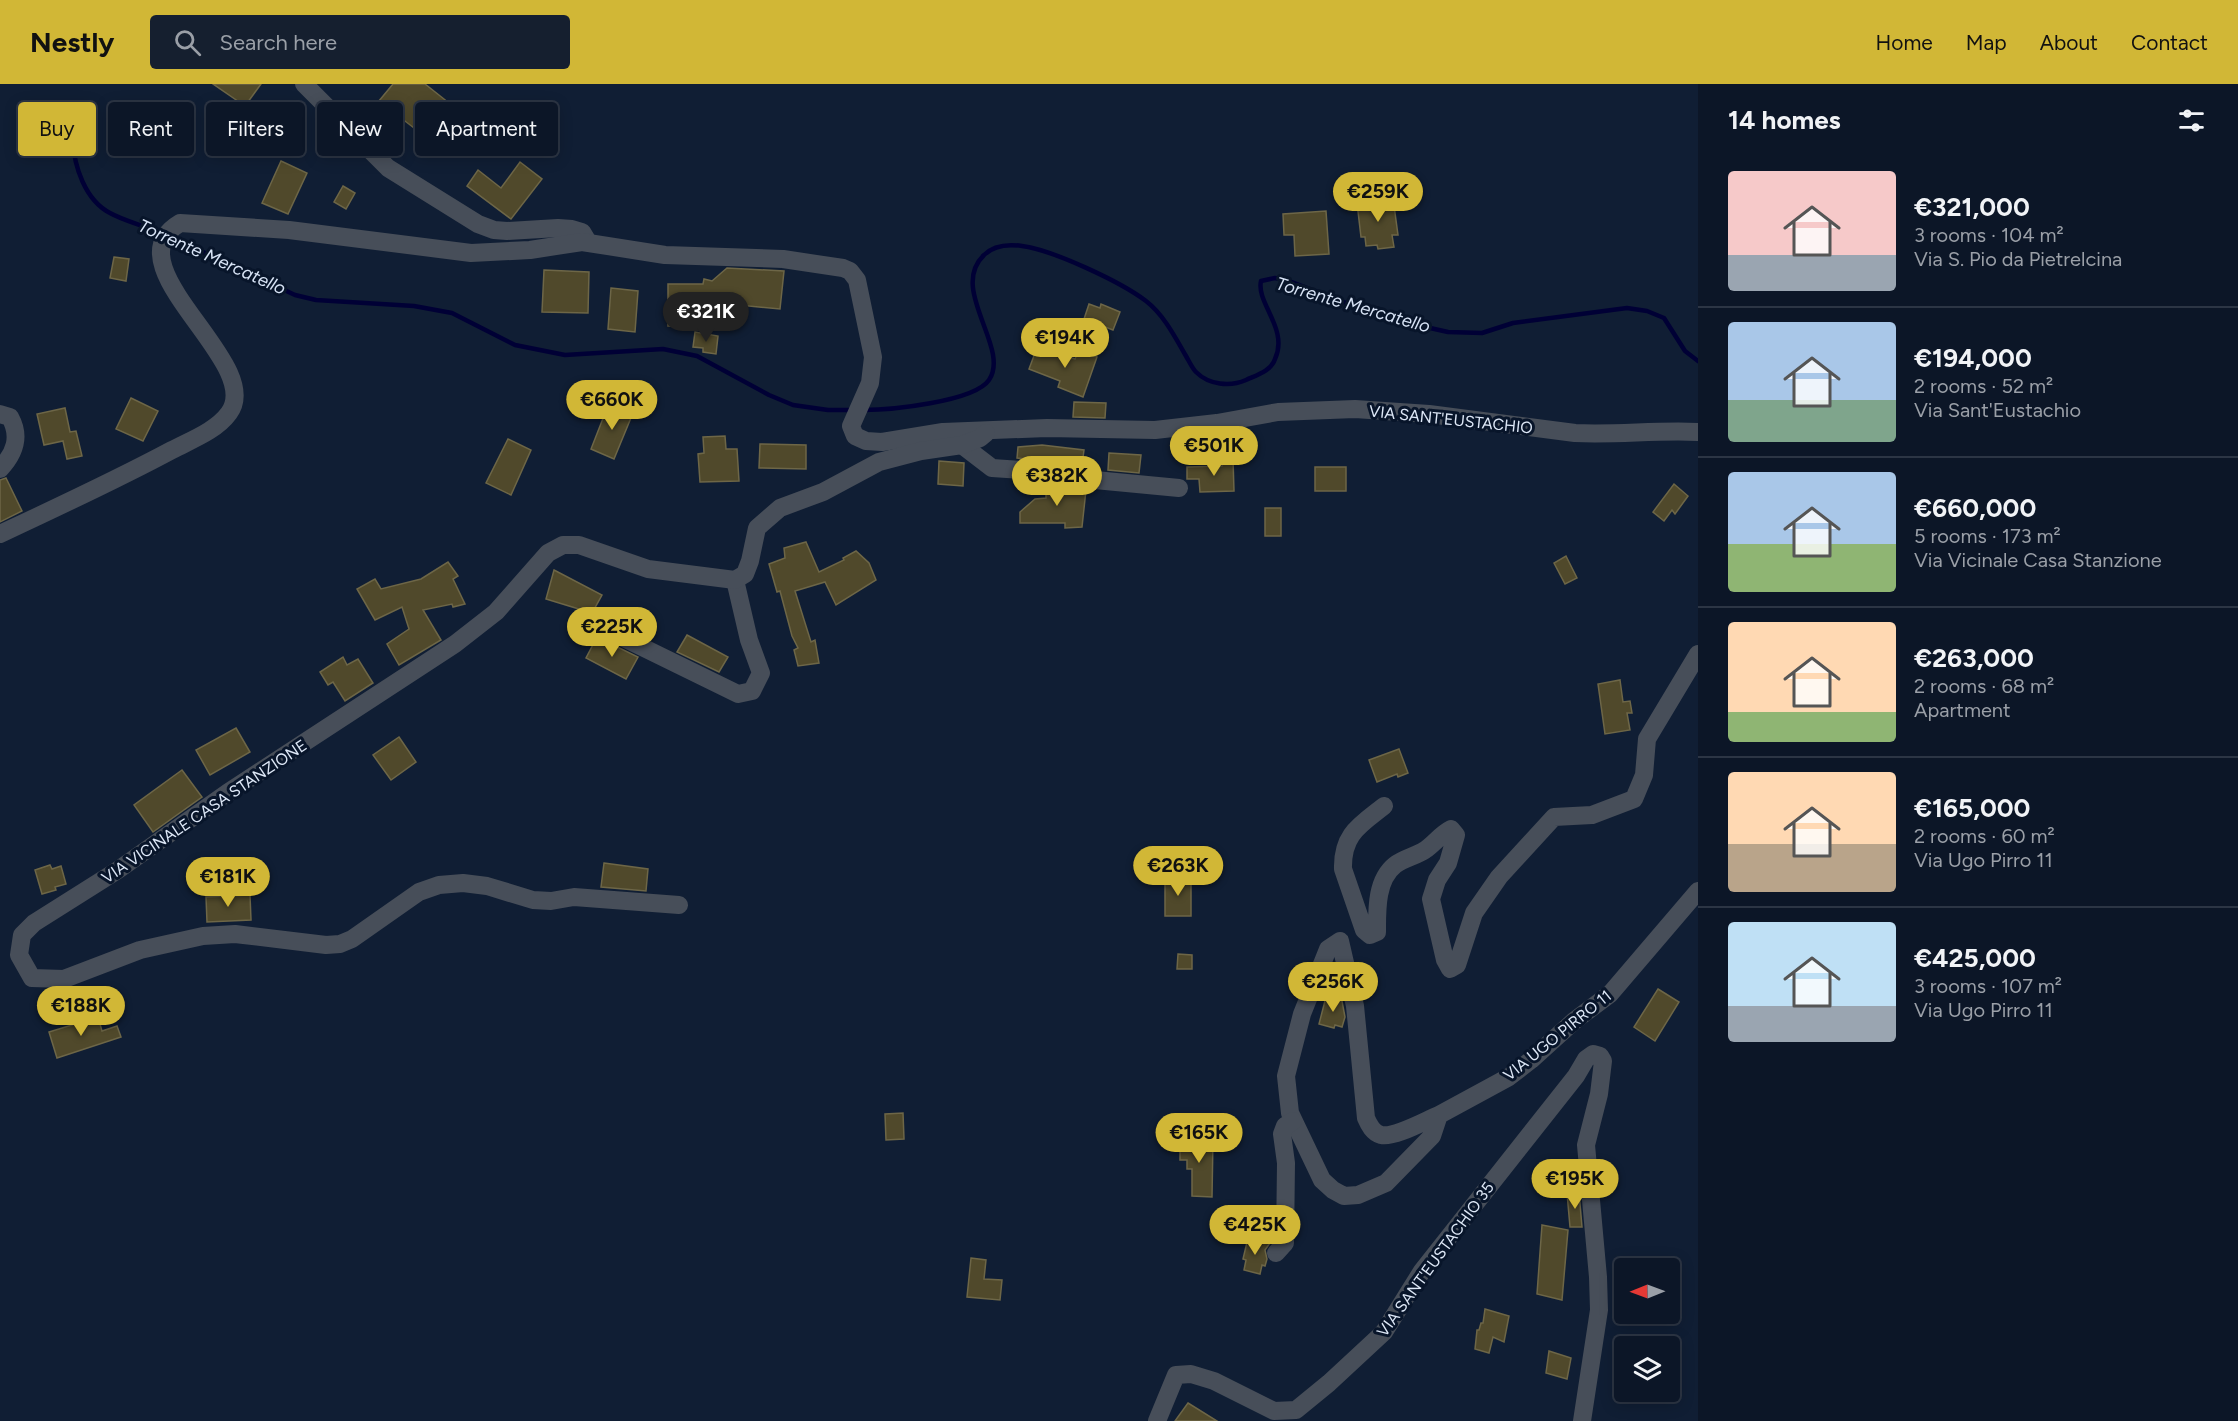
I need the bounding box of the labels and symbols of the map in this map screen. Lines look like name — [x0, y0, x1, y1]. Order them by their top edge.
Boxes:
pin: €259K — [1336, 172, 1420, 223]
water label: Torrente Mercatello — [135, 215, 289, 299]
water label: Torrente Mercatello — [1273, 272, 1433, 338]
pin: €321K — [664, 292, 748, 343]
pin: €194K — [1023, 318, 1107, 369]
pin: €660K — [570, 380, 654, 431]
street label: VIA SANT'EUSTACHIO — [1368, 401, 1534, 438]
pin: €501K — [1172, 426, 1256, 477]
pin: €382K — [1015, 456, 1099, 507]
pin: €225K — [570, 607, 654, 658]
street label: VIA VICINALE CASA STANZIONE — [98, 736, 310, 887]
pin: €263K — [1136, 846, 1220, 897]
pin: €181K — [186, 857, 270, 908]
pin: €256K — [1291, 962, 1375, 1013]
pin: €188K — [39, 986, 123, 1037]
street label: VIA UGO PIRRO 11 — [1500, 986, 1615, 1085]
pin: €165K — [1157, 1113, 1241, 1164]
pin: €195K — [1533, 1159, 1617, 1210]
street label: VIA SANT'EUSTACHIO 35 — [1373, 1178, 1498, 1340]
pin: €425K — [1213, 1205, 1297, 1256]
north arrow — [1614, 1258, 1680, 1324]

